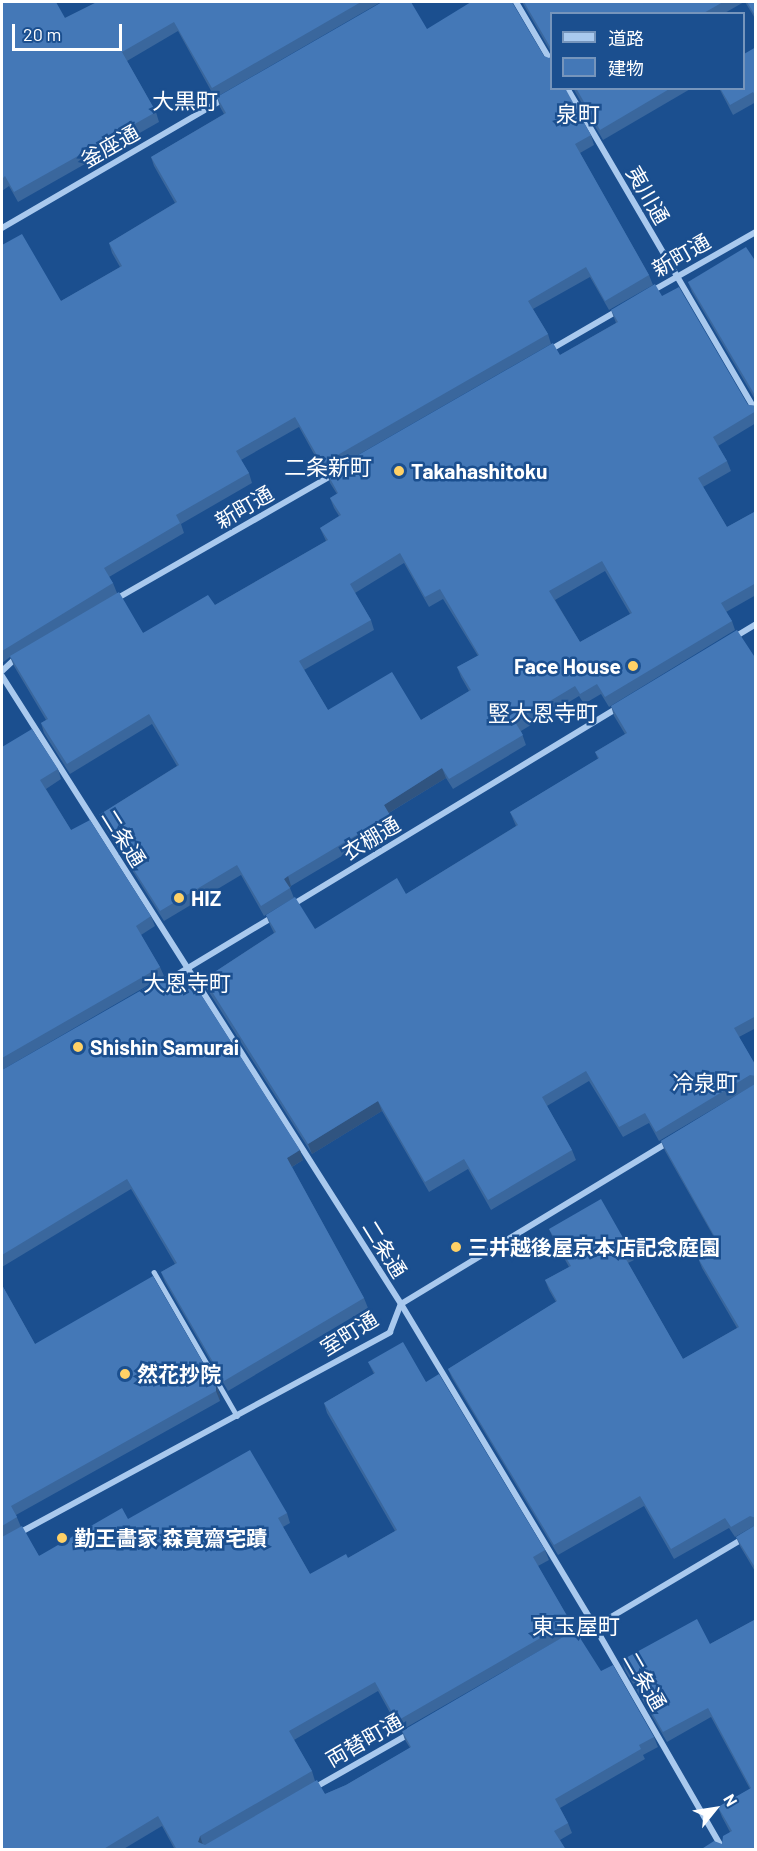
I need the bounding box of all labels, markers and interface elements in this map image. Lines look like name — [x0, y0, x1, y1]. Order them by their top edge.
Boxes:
scale bar — [15, 12, 124, 50]
legend — [550, 12, 745, 90]
text: 20 m — [23, 23, 61, 45]
text: 道路 — [608, 27, 644, 49]
text: 建物 — [608, 57, 644, 79]
district label: 大黒町 — [152, 88, 218, 114]
district label: 泉町 — [556, 101, 600, 127]
street label: 釜座通 — [76, 119, 144, 173]
street label: 夷川通 — [621, 161, 675, 229]
street label: 新町通 — [647, 228, 715, 282]
district label: 二条新町 — [284, 454, 372, 480]
place label: Takahashitoku — [411, 458, 548, 484]
marker: Takahashitoku — [392, 464, 406, 478]
street label: 新町通 — [210, 480, 278, 534]
place label: Face House — [514, 653, 621, 679]
marker: Face House — [626, 659, 640, 673]
district label: 竪大恩寺町 — [488, 700, 598, 726]
street label: 二条通 — [97, 805, 151, 871]
street label: 衣棚通 — [338, 811, 404, 865]
place label: HIZ — [191, 885, 221, 911]
marker: HIZ — [172, 891, 186, 905]
district label: 大恩寺町 — [143, 970, 231, 996]
place label: Shishin Samurai — [90, 1034, 239, 1060]
marker: Shishin Samurai — [71, 1040, 85, 1054]
district label: 冷泉町 — [672, 1070, 738, 1096]
street label: 二条通 — [358, 1216, 412, 1282]
place label: 三井越後屋京本店記念庭園 — [468, 1234, 720, 1260]
marker: 三井越後屋京本店記念庭園 — [449, 1240, 463, 1254]
street label: 室町通 — [316, 1306, 382, 1360]
place label: 然花抄院 — [137, 1361, 221, 1387]
marker: 然花抄院 — [118, 1367, 132, 1381]
place label: 勤王畵家 森寛齋宅蹟 — [74, 1525, 267, 1551]
marker: 勤王畵家 森寛齋宅蹟 — [55, 1531, 69, 1545]
district label: 東玉屋町 — [532, 1613, 620, 1639]
street label: 二条通 — [618, 1647, 672, 1715]
street label: 両替町通 — [321, 1708, 407, 1772]
north arrow — [685, 1779, 745, 1839]
text: N — [720, 1790, 742, 1809]

